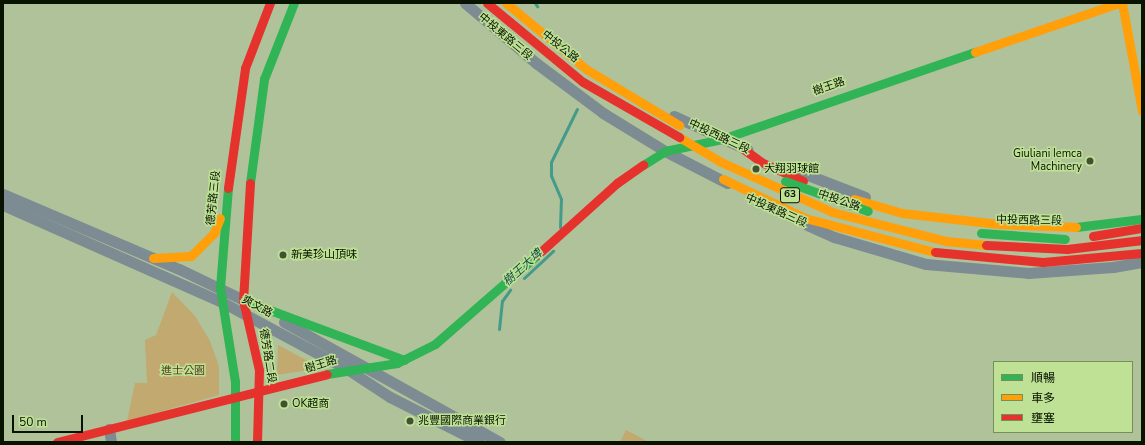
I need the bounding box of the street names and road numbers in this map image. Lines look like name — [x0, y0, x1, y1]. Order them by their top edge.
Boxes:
street label: 中投東路三段 — [475, 11, 535, 63]
street label: 中投公路 — [539, 28, 581, 66]
street label: 樹王路 — [811, 75, 847, 99]
street label: 中投西路三段 — [686, 117, 752, 157]
street label: 德芳路三段 — [205, 170, 223, 226]
road number: 63 — [780, 187, 800, 203]
street label: 中投公路 — [816, 188, 862, 214]
street label: 中投東路三段 — [743, 192, 809, 230]
street label: 中投西路三段 — [996, 214, 1062, 228]
street label: 爽文路 — [239, 293, 275, 321]
street label: 德芳路二段 — [256, 328, 278, 384]
street label: 樹王路 — [303, 354, 339, 376]

